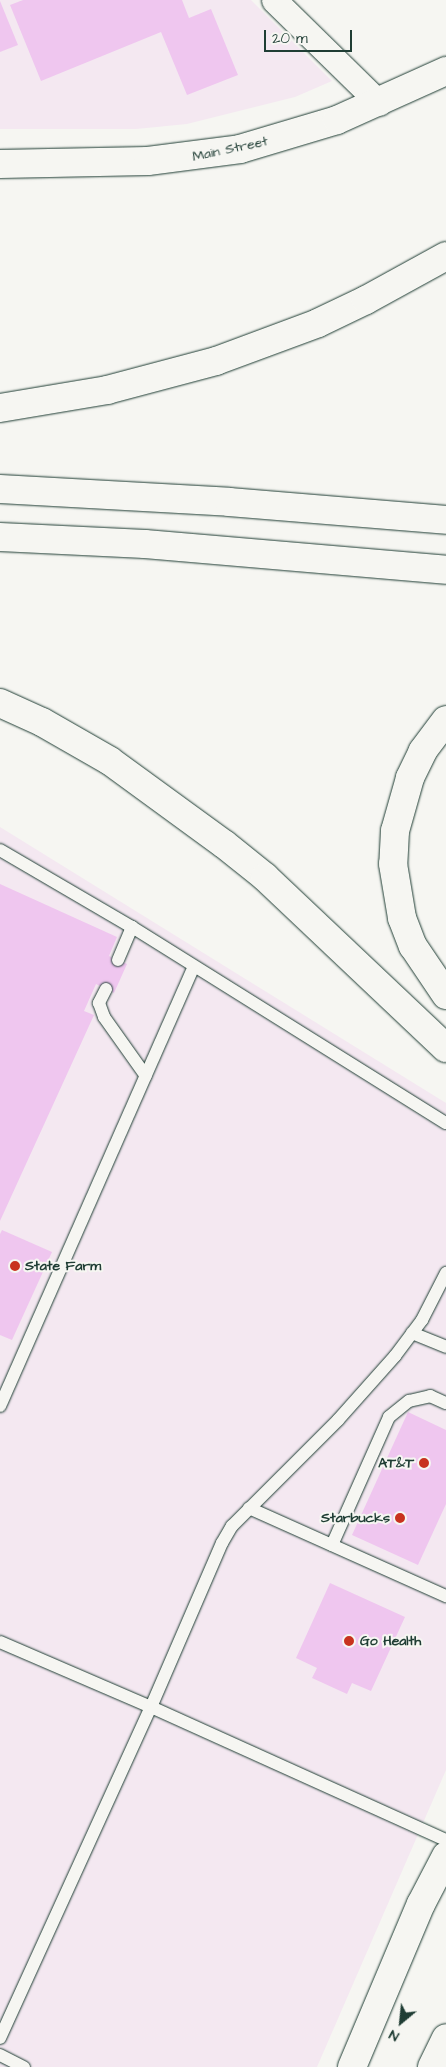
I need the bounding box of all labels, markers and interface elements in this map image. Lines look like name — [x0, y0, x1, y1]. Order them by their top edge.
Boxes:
scale bar — [266, 20, 354, 52]
text: 20 m — [272, 28, 308, 49]
street label: Main Street — [191, 133, 269, 165]
place label: State Farm — [25, 1258, 101, 1274]
marker: State Farm — [9, 1260, 21, 1272]
place label: AT&T — [378, 1455, 414, 1471]
marker: AT&T — [418, 1457, 430, 1469]
place label: Starbucks — [321, 1510, 390, 1526]
marker: Starbucks — [394, 1512, 406, 1524]
place label: Go Health — [360, 1633, 421, 1649]
marker: Go Health — [342, 1634, 356, 1648]
north arrow — [376, 1997, 426, 2047]
text: N — [385, 2024, 403, 2046]

